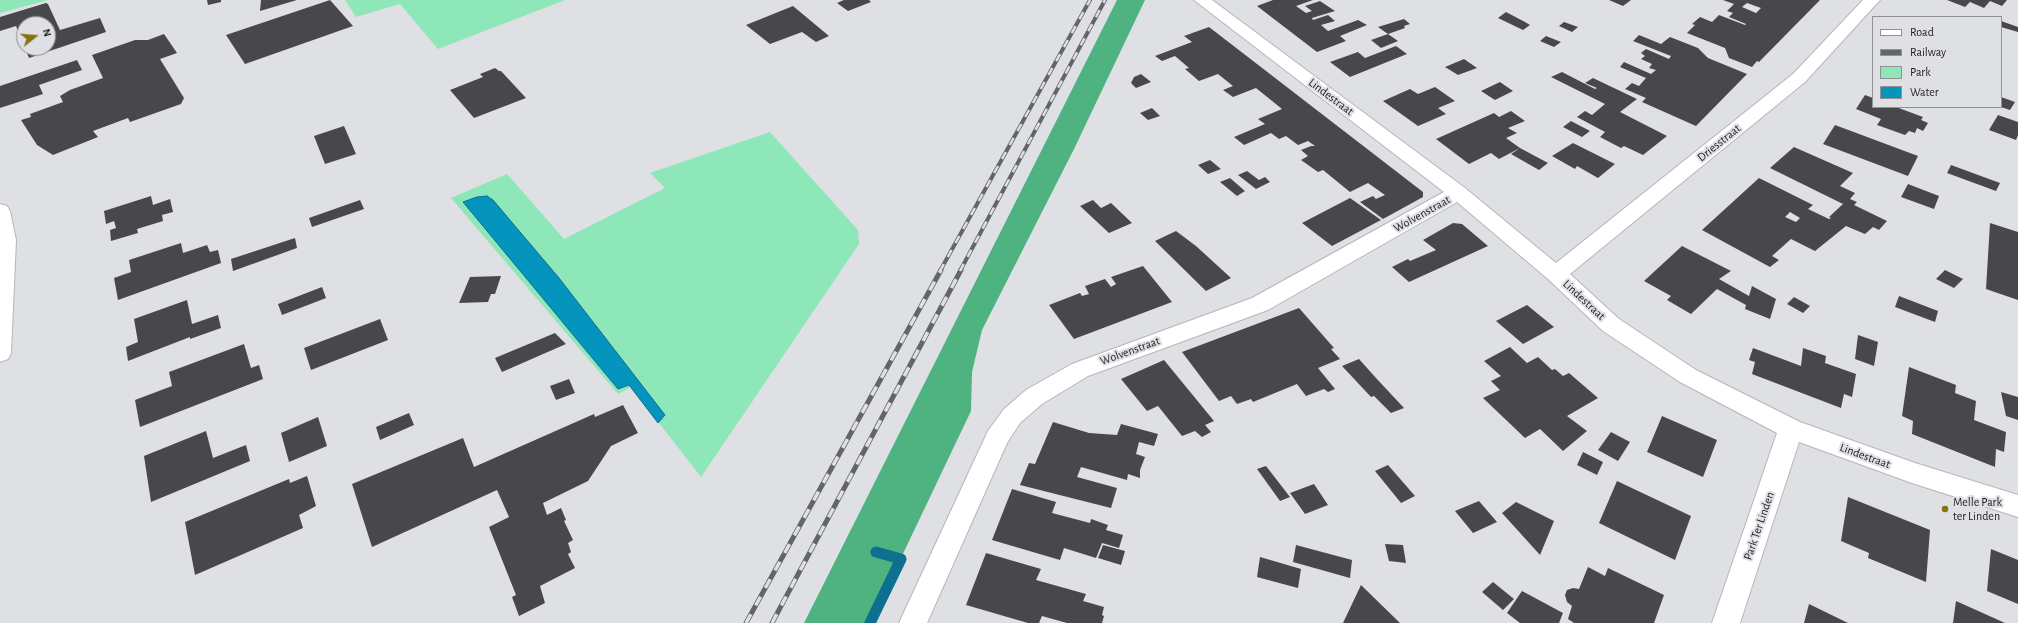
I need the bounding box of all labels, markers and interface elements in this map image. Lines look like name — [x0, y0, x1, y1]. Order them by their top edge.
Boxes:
north arrow — [16, 16, 56, 56]
legend — [1872, 16, 2002, 108]
text: Road — [1910, 26, 1934, 38]
text: N — [41, 27, 53, 38]
text: Railway — [1910, 46, 1946, 58]
text: Park — [1910, 66, 1931, 78]
street label: Lindestraat — [1306, 75, 1356, 119]
text: Water — [1910, 86, 1939, 98]
street label: Driesstraat — [1694, 121, 1744, 165]
street label: Wolvenstraat — [1391, 193, 1453, 235]
street label: Lindestraat — [1560, 277, 1608, 323]
street label: Wolvenstraat — [1098, 334, 1162, 368]
street label: Lindestraat — [1838, 440, 1892, 472]
street label: Park Ter Linden — [1741, 490, 1777, 562]
place label: Melle Park ter Linden — [1953, 495, 2002, 523]
marker: Melle Park ter Linden — [1940, 504, 1950, 514]

